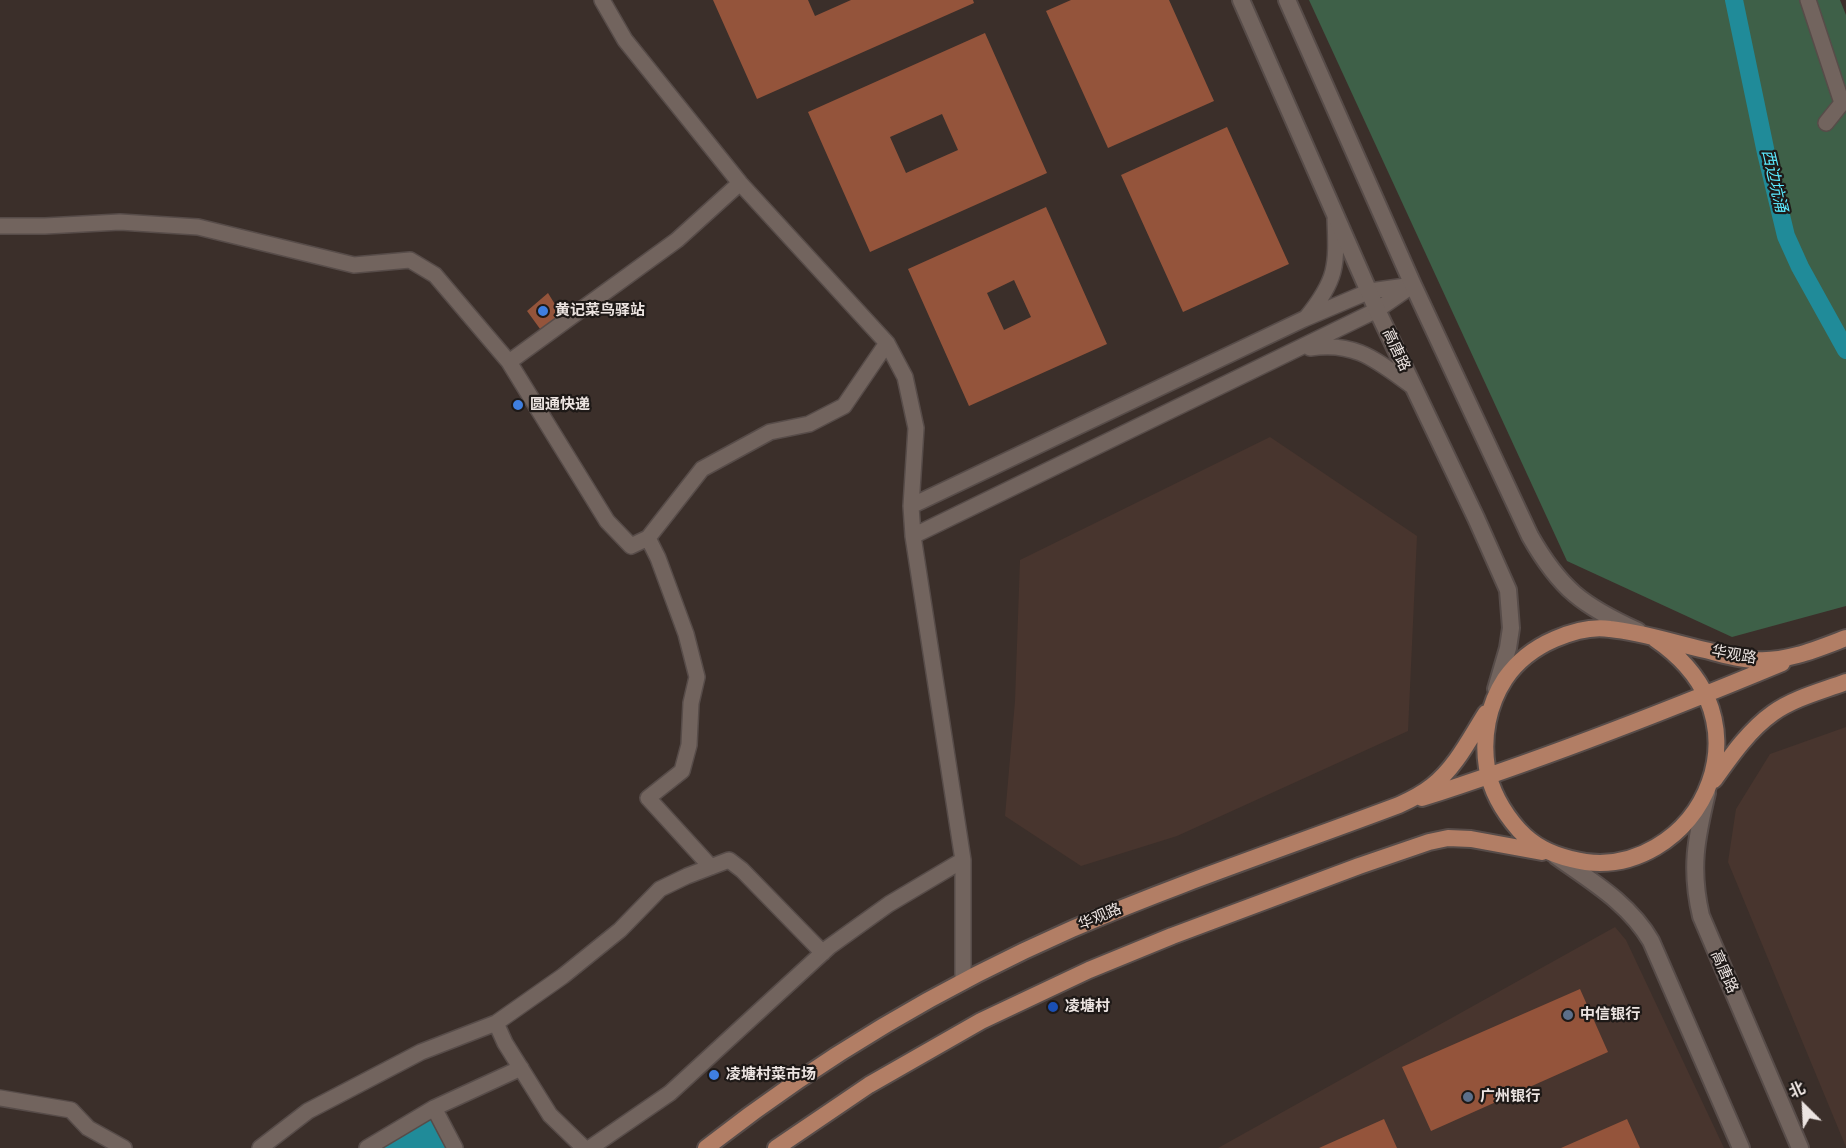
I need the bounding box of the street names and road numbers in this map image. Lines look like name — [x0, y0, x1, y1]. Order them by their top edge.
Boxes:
street label: 高唐路 — [1378, 326, 1414, 374]
street label: 华观路 — [1710, 642, 1758, 668]
street label: 华观路 — [1076, 900, 1124, 934]
street label: 高唐路 — [1707, 948, 1741, 996]

